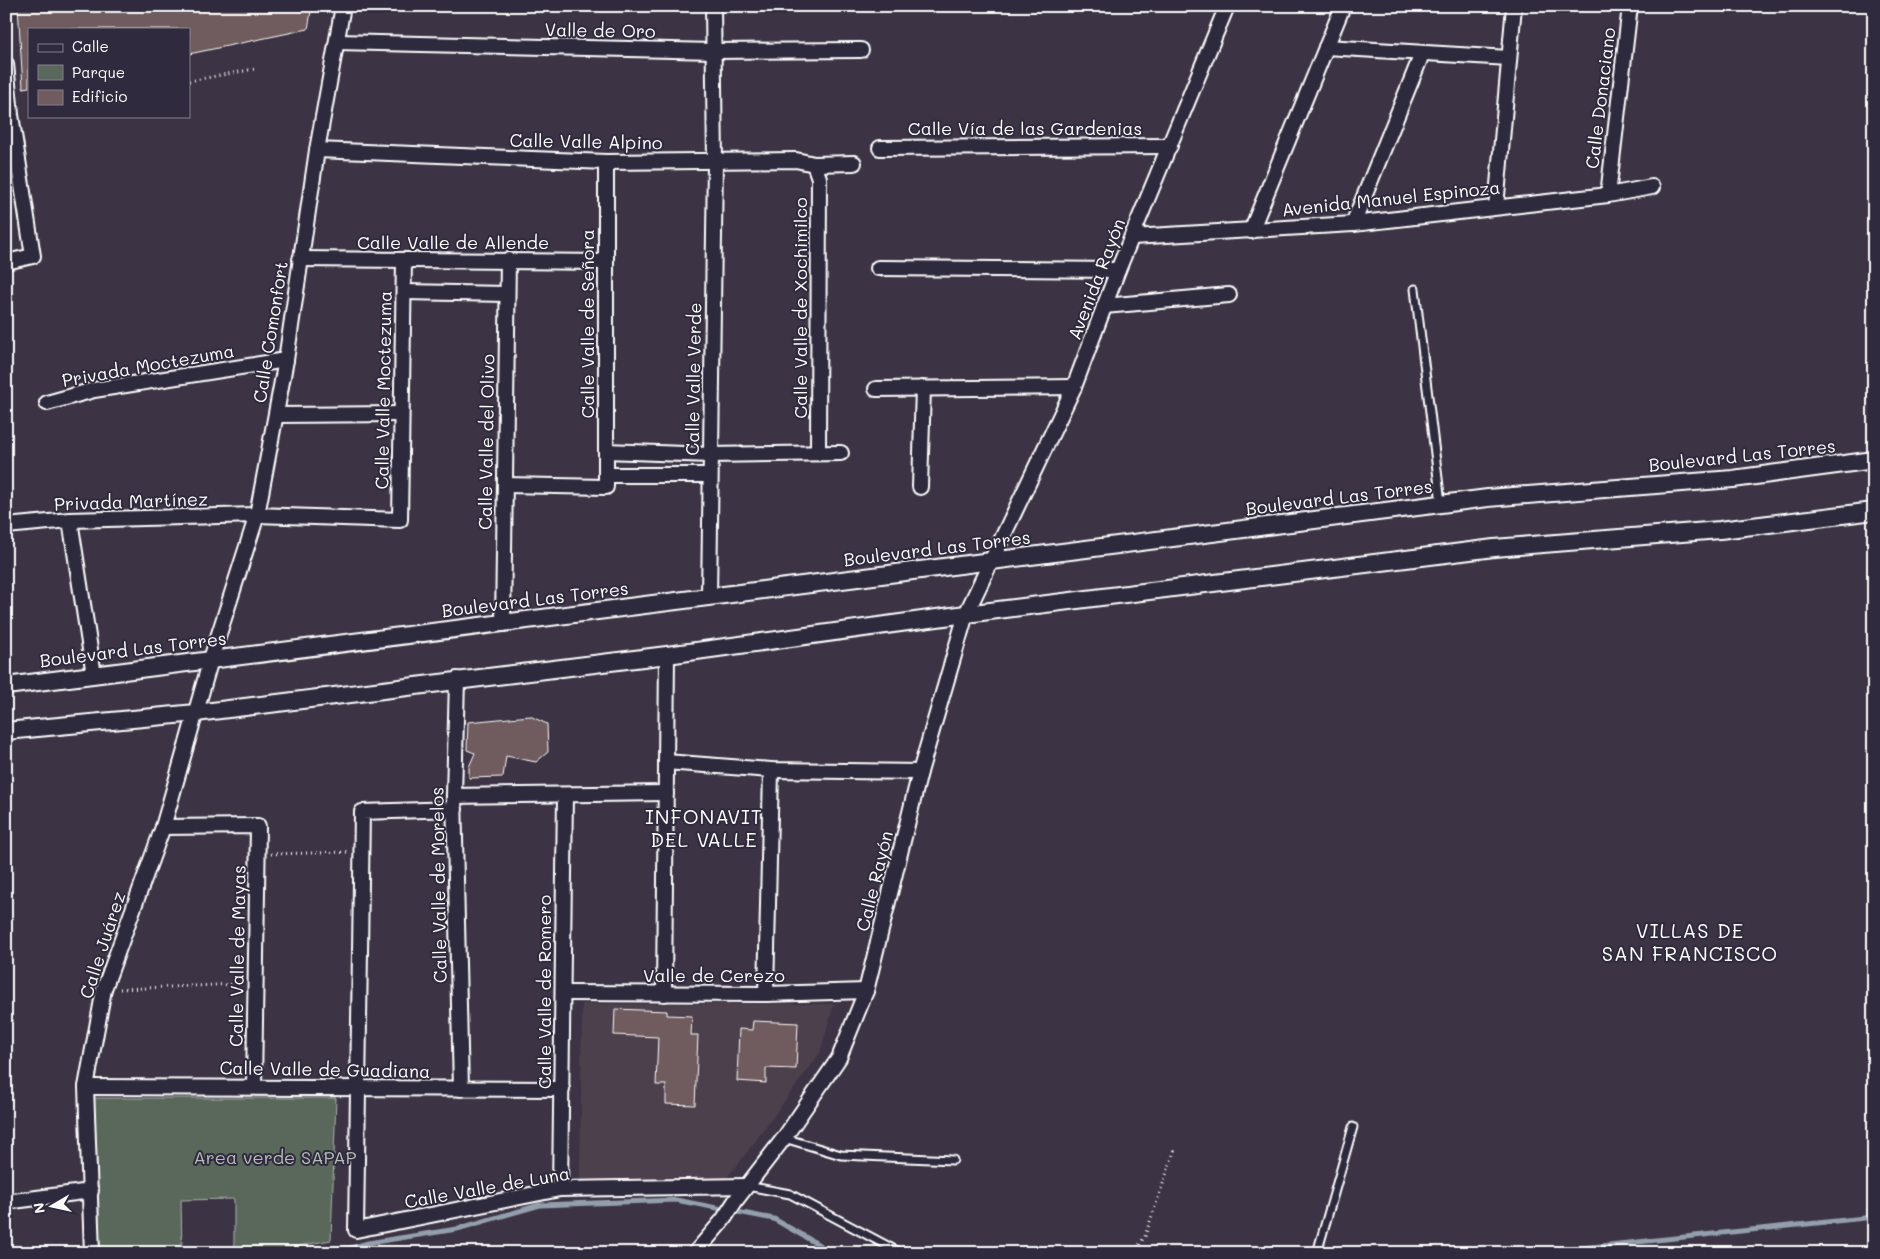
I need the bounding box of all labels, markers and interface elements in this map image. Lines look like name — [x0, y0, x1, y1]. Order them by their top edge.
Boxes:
street label: Valle de Oro — [544, 17, 656, 43]
street label: Calle Donaciano — [1579, 26, 1621, 170]
legend — [28, 28, 190, 118]
text: Calle — [72, 36, 109, 56]
text: Parque — [72, 62, 125, 82]
text: Edificio — [72, 86, 128, 106]
street label: Calle Vía de las Gardenias — [908, 116, 1142, 140]
street label: Calle Valle Alpino — [509, 128, 663, 154]
street label: Avenida Manuel Espinoza — [1281, 175, 1501, 221]
street label: Calle Valle de Xochimilco — [788, 197, 812, 419]
street label: Avenida Rayón — [1062, 215, 1130, 343]
street label: Calle Valle de Señora — [575, 229, 599, 419]
street label: Calle Valle de Allende — [357, 230, 549, 254]
street label: Calle Comonfort — [247, 259, 293, 405]
street label: Calle Valle Moctezuma — [369, 290, 397, 490]
street label: Calle Valle Verde — [680, 302, 706, 456]
street label: Privada Moctezuma — [60, 338, 236, 392]
street label: Calle Valle del Olivo — [472, 353, 500, 530]
street label: Boulevard Las Torres — [1647, 433, 1837, 477]
street label: Boulevard Las Torres — [1244, 474, 1434, 520]
street label: Privada Martínez — [54, 486, 208, 516]
street label: Boulevard Las Torres — [842, 525, 1032, 571]
street label: Boulevard Las Torres — [440, 576, 630, 622]
street label: Boulevard Las Torres — [38, 626, 228, 672]
street label: Calle Valle de Morelos — [424, 787, 452, 983]
district label: INFONAVIT DEL VALLE — [645, 803, 763, 852]
street label: Calle Rayón — [850, 828, 898, 934]
street label: Calle Valle de Mayas — [223, 865, 251, 1047]
street label: Calle Juárez — [73, 888, 131, 1002]
street label: Calle Valle de Romero — [532, 894, 556, 1089]
district label: VILLAS DE SAN FRANCISCO — [1602, 917, 1778, 966]
street label: Valle de Cerezo — [643, 963, 785, 987]
street label: Calle Valle de Guadiana — [219, 1055, 431, 1083]
park label: Area verde SAPAP — [193, 1145, 357, 1169]
street label: Calle Valle de Luna — [402, 1161, 572, 1213]
north arrow — [28, 1182, 78, 1232]
text: N — [28, 1201, 49, 1215]

